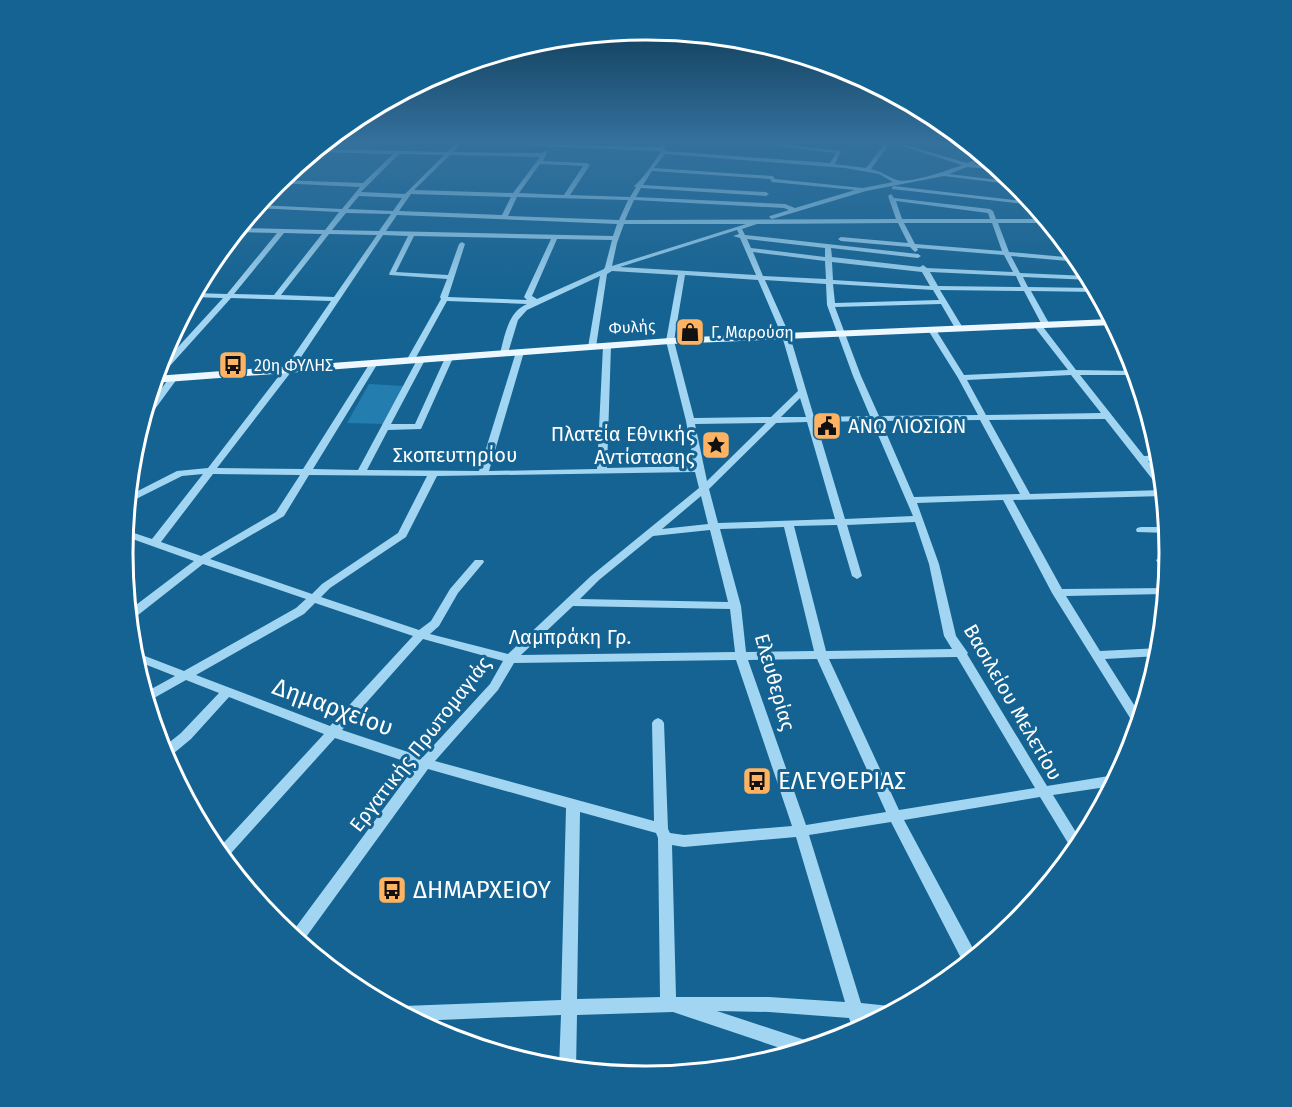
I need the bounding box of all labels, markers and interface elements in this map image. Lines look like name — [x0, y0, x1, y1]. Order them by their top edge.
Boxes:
street label: Φυλής — [608, 316, 656, 338]
shop icon: Γ. Μαρούση — [674, 316, 706, 348]
place label: Γ. Μαρούση — [711, 323, 794, 342]
bus stop icon: 20η ΦΥΛΗΣ — [217, 349, 249, 381]
place label: 20η ΦΥΛΗΣ — [254, 356, 333, 375]
public building icon: ΑΝΩ ΛΙΟΣΙΩΝ — [811, 410, 843, 442]
place label: ΑΝΩ ΛΙΟΣΙΩΝ — [848, 414, 967, 438]
place label: Πλατεία Εθνικής Αντίστασης — [551, 422, 695, 469]
place icon: Πλατεία Εθνικής Αντίστασης — [700, 429, 732, 461]
street label: Σκοπευτηρίου — [393, 443, 517, 467]
street label: Βασιλείου Μελετίου — [959, 620, 1067, 784]
street label: Λαμπράκη Γρ. — [509, 625, 631, 649]
street label: Ελευθερίας — [750, 631, 800, 733]
street label: Εργατικής Πρωτομαγιάς — [344, 652, 496, 836]
street label: Δημαρχείου — [269, 672, 397, 742]
bus stop icon: ΕΛΕΥΘΕΡΙΑΣ — [741, 765, 773, 797]
place label: ΕΛΕΥΘΕΡΙΑΣ — [778, 767, 906, 795]
bus stop icon: ΔΗΜΑΡΧΕΙΟΥ — [376, 874, 408, 906]
place label: ΔΗΜΑΡΧΕΙΟΥ — [413, 876, 552, 904]

